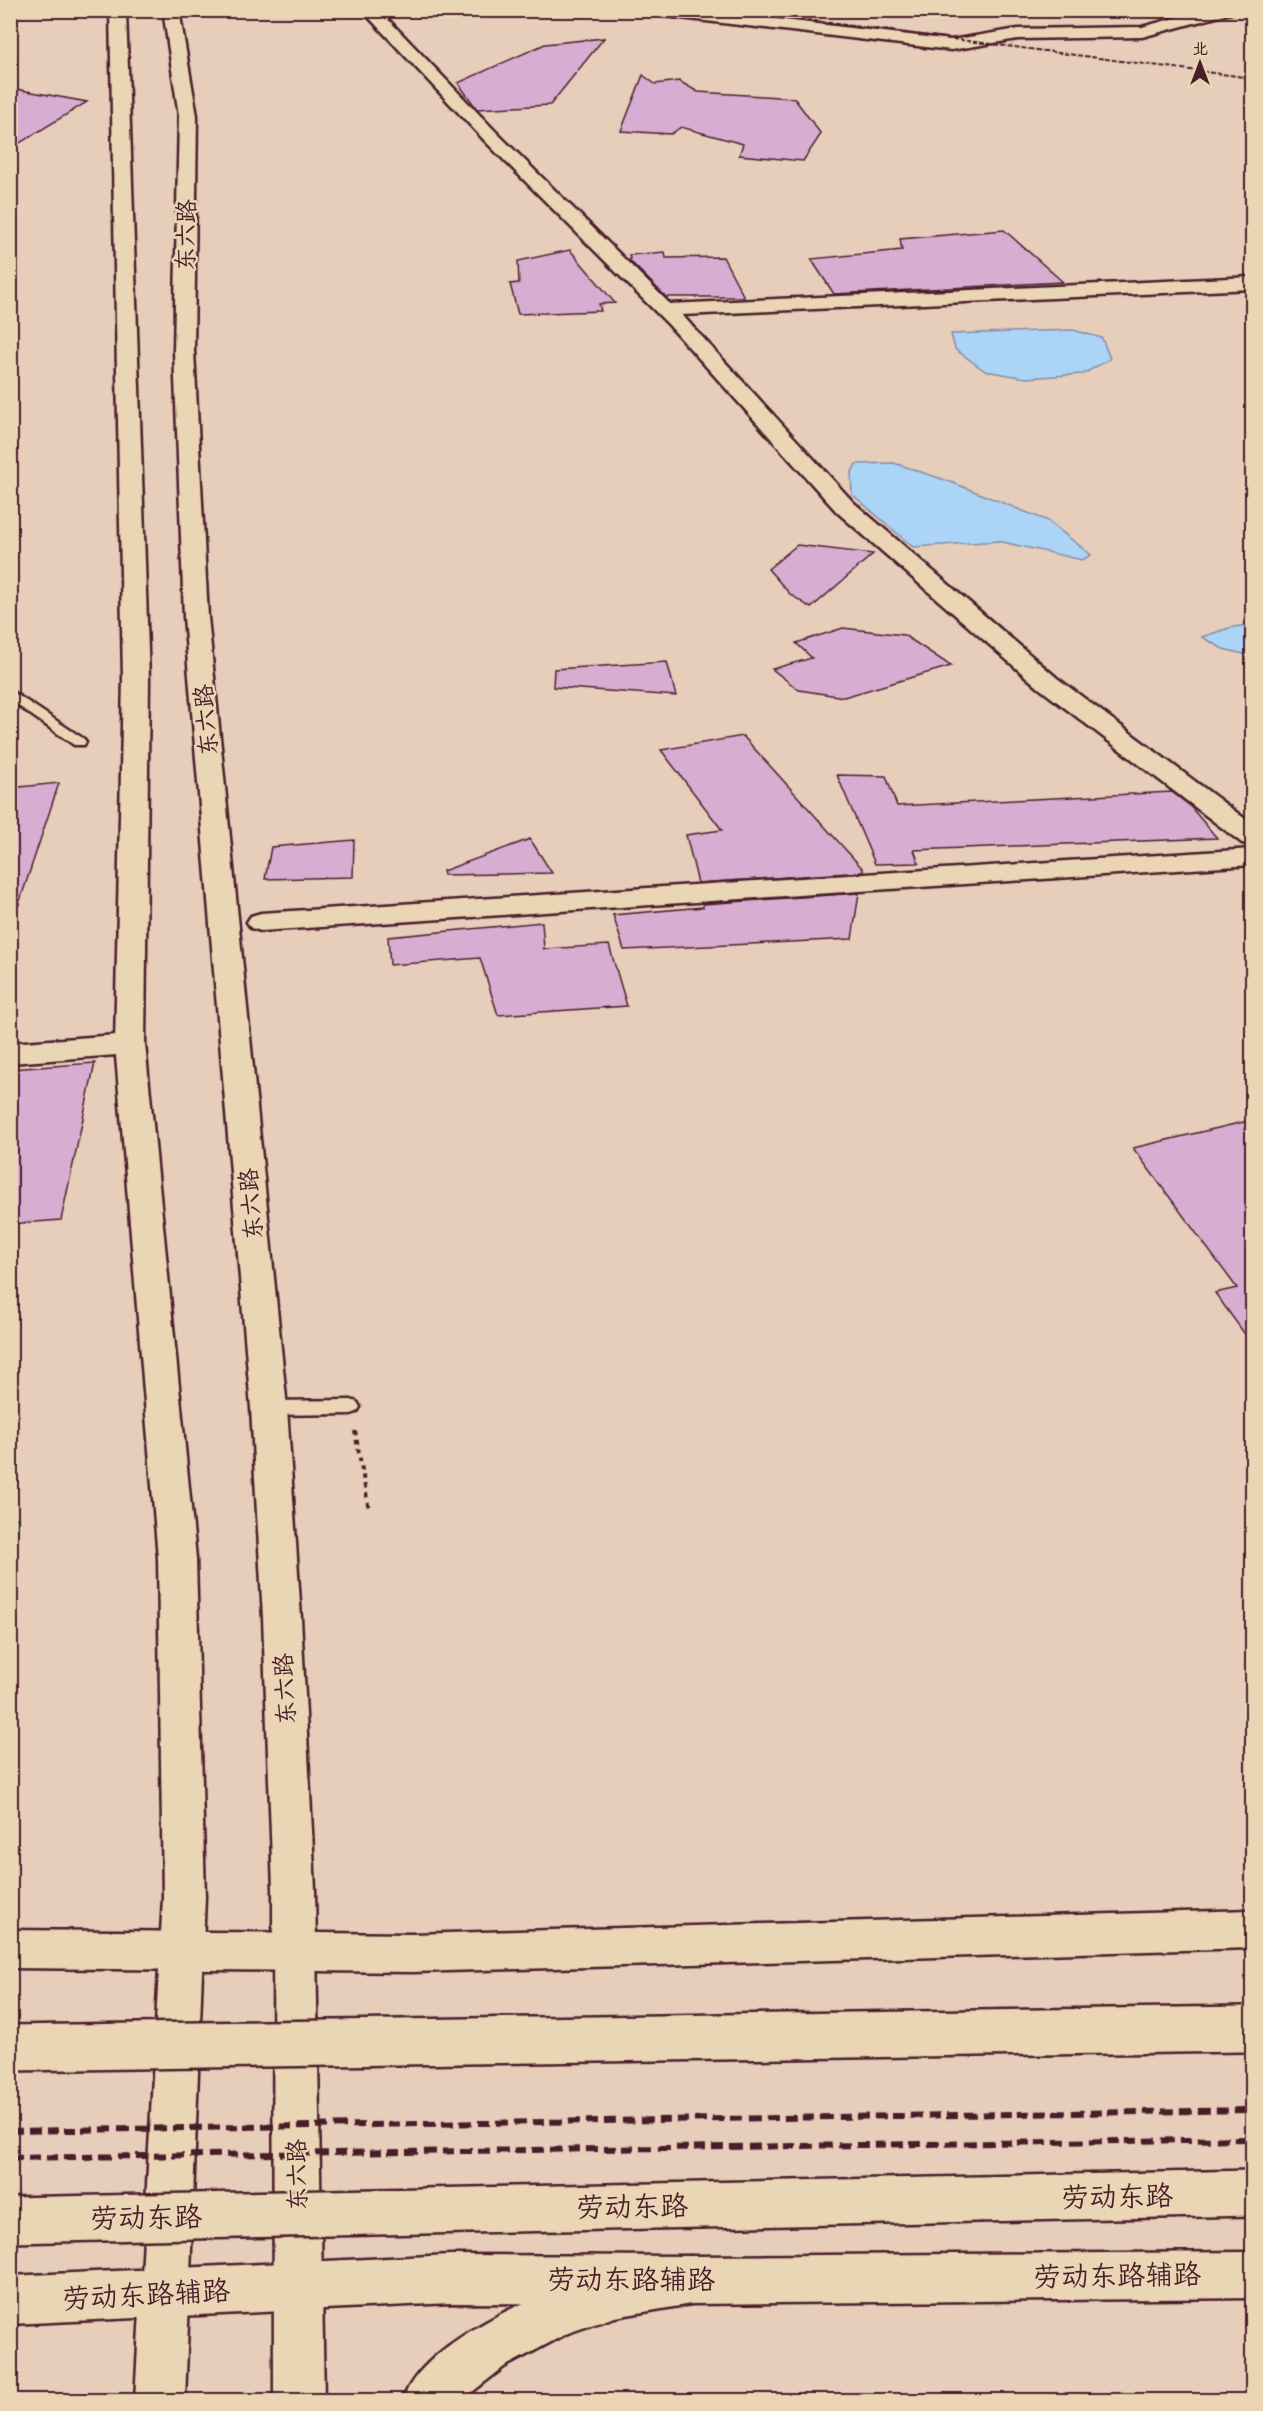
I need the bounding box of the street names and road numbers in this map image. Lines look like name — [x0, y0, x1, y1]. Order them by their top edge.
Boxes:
street label: 东六路 — [170, 199, 202, 271]
street label: 东六路 — [188, 683, 224, 757]
street label: 东六路 — [233, 1167, 269, 1241]
street label: 东六路 — [268, 1652, 302, 1726]
street label: 东六路 — [281, 2139, 313, 2211]
street label: 劳动东路 — [1061, 2178, 1173, 2215]
street label: 劳动东路 — [576, 2188, 688, 2225]
street label: 劳动东路 — [90, 2199, 202, 2236]
street label: 劳动东路辅路 — [1033, 2257, 1201, 2294]
street label: 劳动东路辅路 — [547, 2262, 715, 2297]
street label: 劳动东路辅路 — [61, 2273, 231, 2316]

